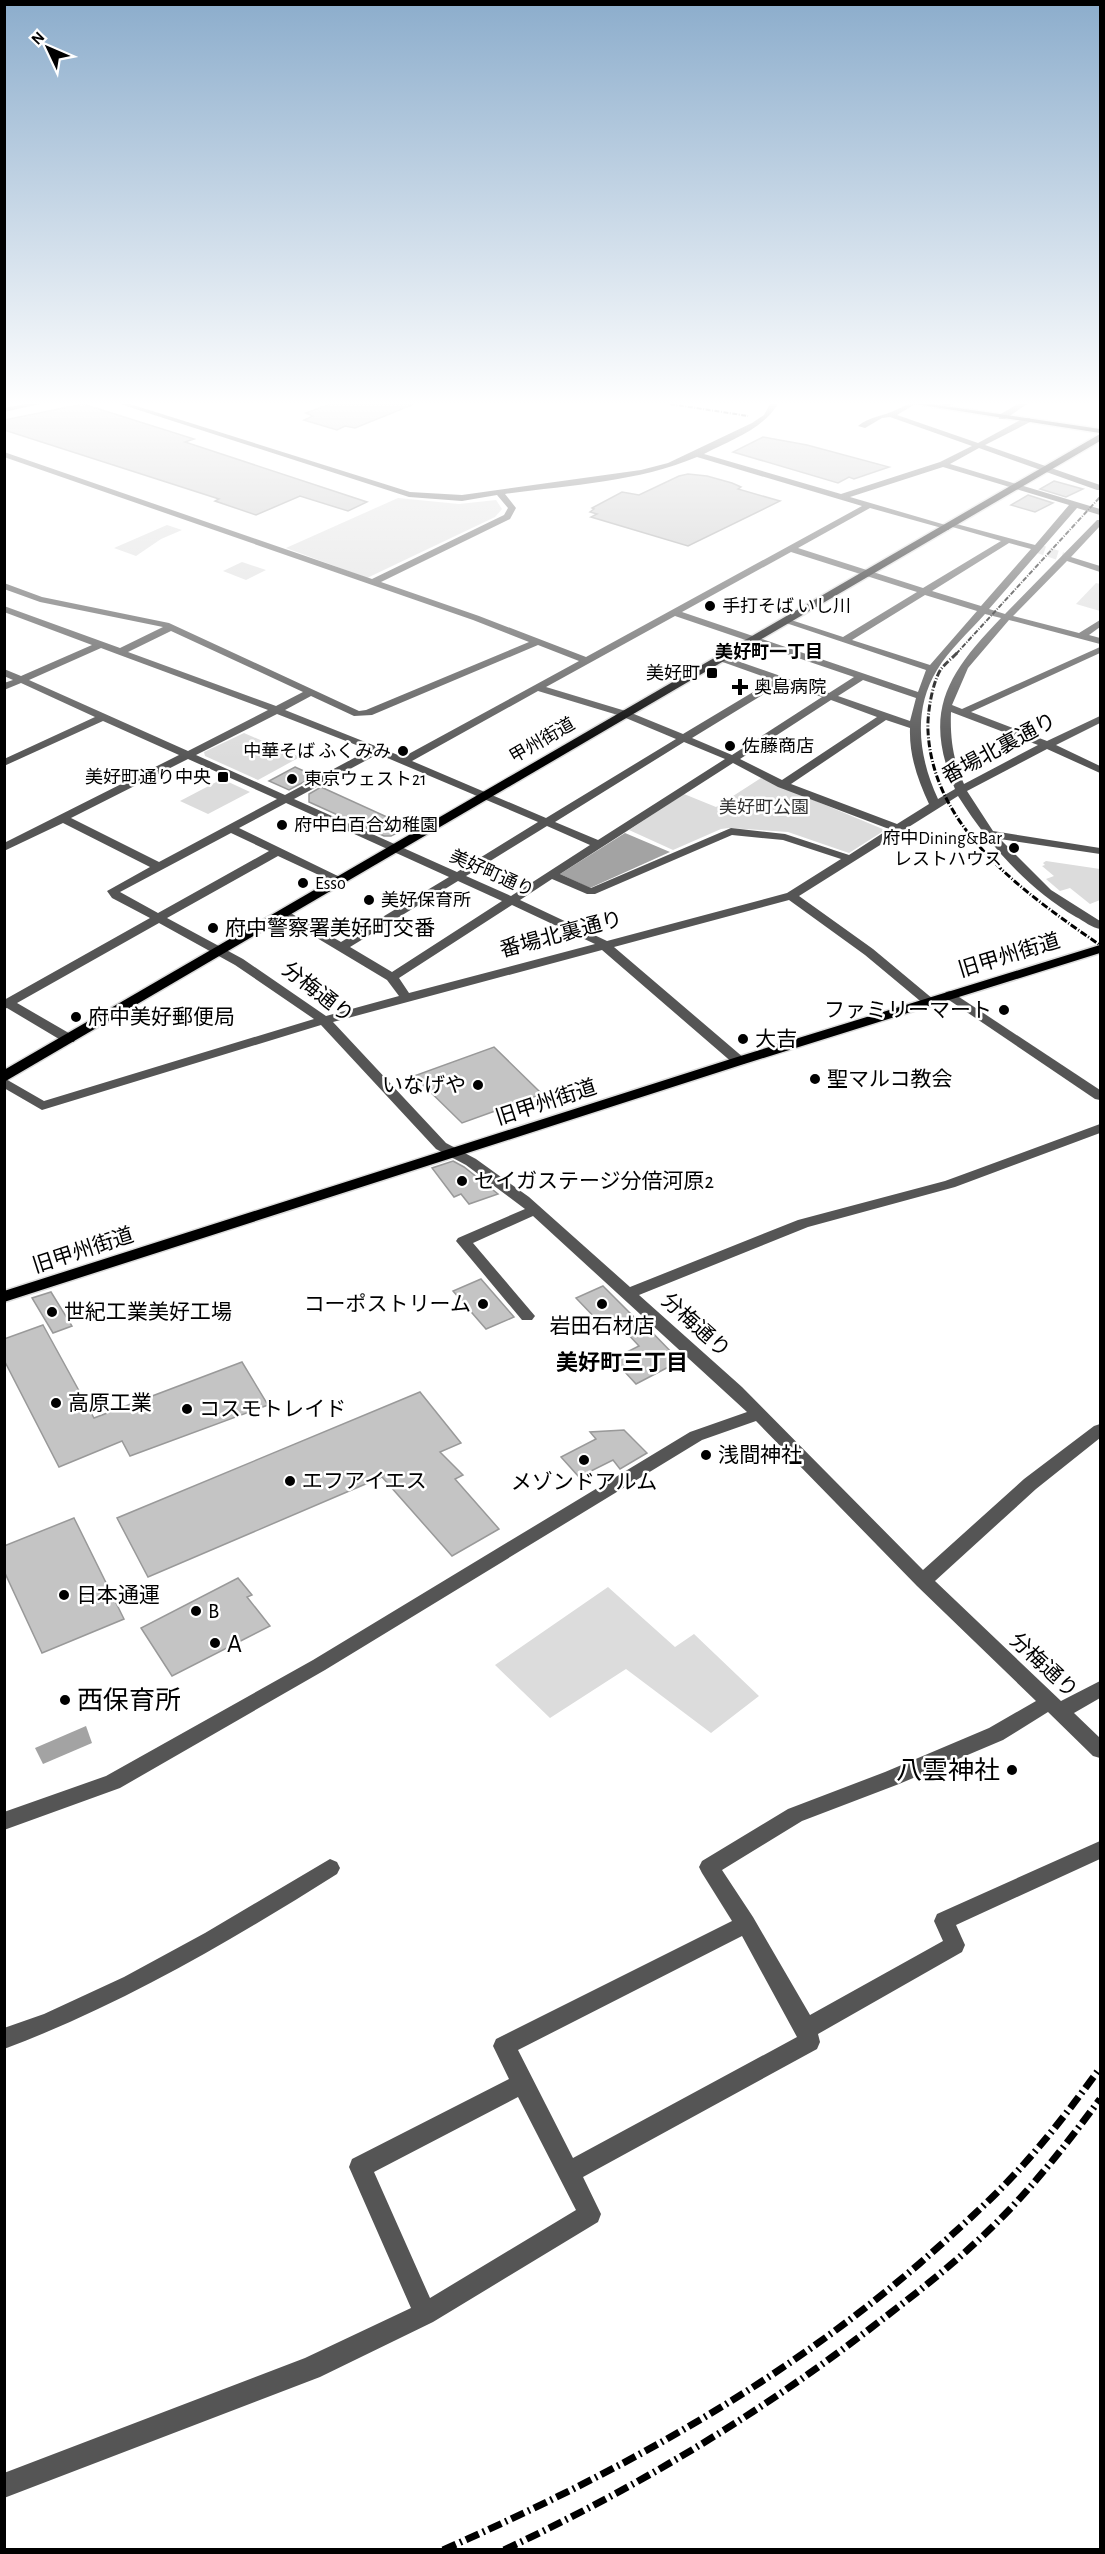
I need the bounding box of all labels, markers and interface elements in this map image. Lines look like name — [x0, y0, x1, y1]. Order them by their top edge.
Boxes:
north arrow — [18, 18, 78, 78]
text: N — [28, 29, 48, 48]
place label: 手打そば いし川 — [722, 597, 851, 616]
marker: 手打そば いし川 — [703, 599, 717, 613]
district label: 美好町一丁目 — [715, 642, 823, 662]
place label: 美好町 — [646, 663, 700, 683]
marker: 美好町 — [705, 666, 719, 680]
place label: 奥島病院 — [754, 677, 826, 697]
marker: 奥島病院 — [731, 678, 749, 696]
street label: 番場北裏通り — [938, 709, 1060, 787]
street label: 甲州街道 — [506, 713, 578, 767]
place label: 佐藤商店 — [742, 737, 814, 756]
marker: 佐藤商店 — [723, 739, 737, 753]
place label: 中華そば ふくみみ — [243, 742, 391, 761]
marker: 中華そば ふくみみ — [396, 744, 410, 758]
place label: 美好町通り中央 — [85, 767, 211, 787]
marker: 美好町通り中央 — [216, 770, 230, 784]
place label: 東京ウェスト21 — [304, 770, 426, 789]
marker: 東京ウェスト21 — [285, 772, 299, 786]
park label: 美好町公園 — [719, 797, 809, 817]
place label: 府中白百合幼稚園 — [294, 815, 438, 835]
marker: 府中白百合幼稚園 — [275, 818, 289, 832]
place label: 府中Dining&Bar レストハウス — [882, 829, 1002, 869]
marker: 府中Dining&Bar レストハウス — [1007, 841, 1021, 855]
street label: 美好町通り — [447, 846, 537, 900]
place label: Esso — [315, 875, 346, 893]
marker: Esso — [296, 876, 310, 890]
place label: 美好保育所 — [381, 890, 471, 910]
marker: 美好保育所 — [362, 893, 376, 907]
street label: 番場北裏通り — [497, 907, 625, 961]
place label: 府中警察署美好町交番 — [225, 917, 435, 939]
marker: 府中警察署美好町交番 — [206, 921, 220, 935]
street label: 旧甲州街道 — [956, 929, 1062, 981]
street label: 分梅通り — [278, 957, 358, 1027]
place label: ファミリーマート — [824, 1000, 992, 1021]
marker: ファミリーマート — [997, 1003, 1011, 1017]
place label: 府中美好郵便局 — [88, 1006, 235, 1028]
marker: 府中美好郵便局 — [69, 1010, 83, 1024]
place label: 大吉 — [755, 1028, 797, 1050]
marker: 大吉 — [736, 1032, 750, 1046]
place label: 聖マルコ教会 — [827, 1068, 953, 1090]
marker: 聖マルコ教会 — [808, 1072, 822, 1086]
place label: いなげや — [382, 1074, 466, 1096]
street label: 旧甲州街道 — [493, 1075, 599, 1129]
marker: いなげや — [471, 1078, 485, 1092]
place label: セイガステージ分倍河原2 — [474, 1170, 714, 1192]
marker: セイガステージ分倍河原2 — [455, 1174, 469, 1188]
street label: 旧甲州街道 — [30, 1223, 136, 1277]
street label: 分梅通り — [657, 1289, 735, 1361]
place label: コーポストリーム — [304, 1293, 471, 1315]
marker: コーポストリーム — [476, 1297, 490, 1311]
marker: 岩田石材店 — [595, 1297, 609, 1311]
place label: 世紀工業美好工場 — [64, 1301, 232, 1323]
marker: 世紀工業美好工場 — [45, 1305, 59, 1319]
place label: 岩田石材店 — [550, 1315, 655, 1337]
district label: 美好町三丁目 — [556, 1351, 688, 1374]
place label: 高原工業 — [68, 1392, 152, 1414]
marker: 高原工業 — [49, 1396, 63, 1410]
place label: コスモトレイド — [199, 1399, 346, 1420]
marker: コスモトレイド — [180, 1402, 194, 1416]
place label: 浅間神社 — [718, 1444, 802, 1466]
marker: 浅間神社 — [699, 1448, 713, 1462]
marker: メゾンドアルム — [577, 1453, 591, 1467]
place label: エフアイエス — [302, 1471, 427, 1492]
place label: メゾンドアルム — [511, 1471, 657, 1493]
marker: エフアイエス — [283, 1474, 297, 1488]
place label: 日本通運 — [76, 1584, 160, 1606]
marker: 日本通運 — [57, 1588, 71, 1602]
place label: B — [208, 1601, 219, 1622]
marker: B — [189, 1604, 203, 1618]
street label: 分梅通り — [1006, 1628, 1082, 1702]
place label: A — [227, 1631, 242, 1657]
marker: A — [208, 1636, 222, 1650]
place label: 西保育所 — [77, 1687, 181, 1714]
marker: 西保育所 — [58, 1693, 72, 1707]
place label: 八雲神社 — [896, 1757, 1000, 1784]
marker: 八雲神社 — [1005, 1763, 1019, 1777]

